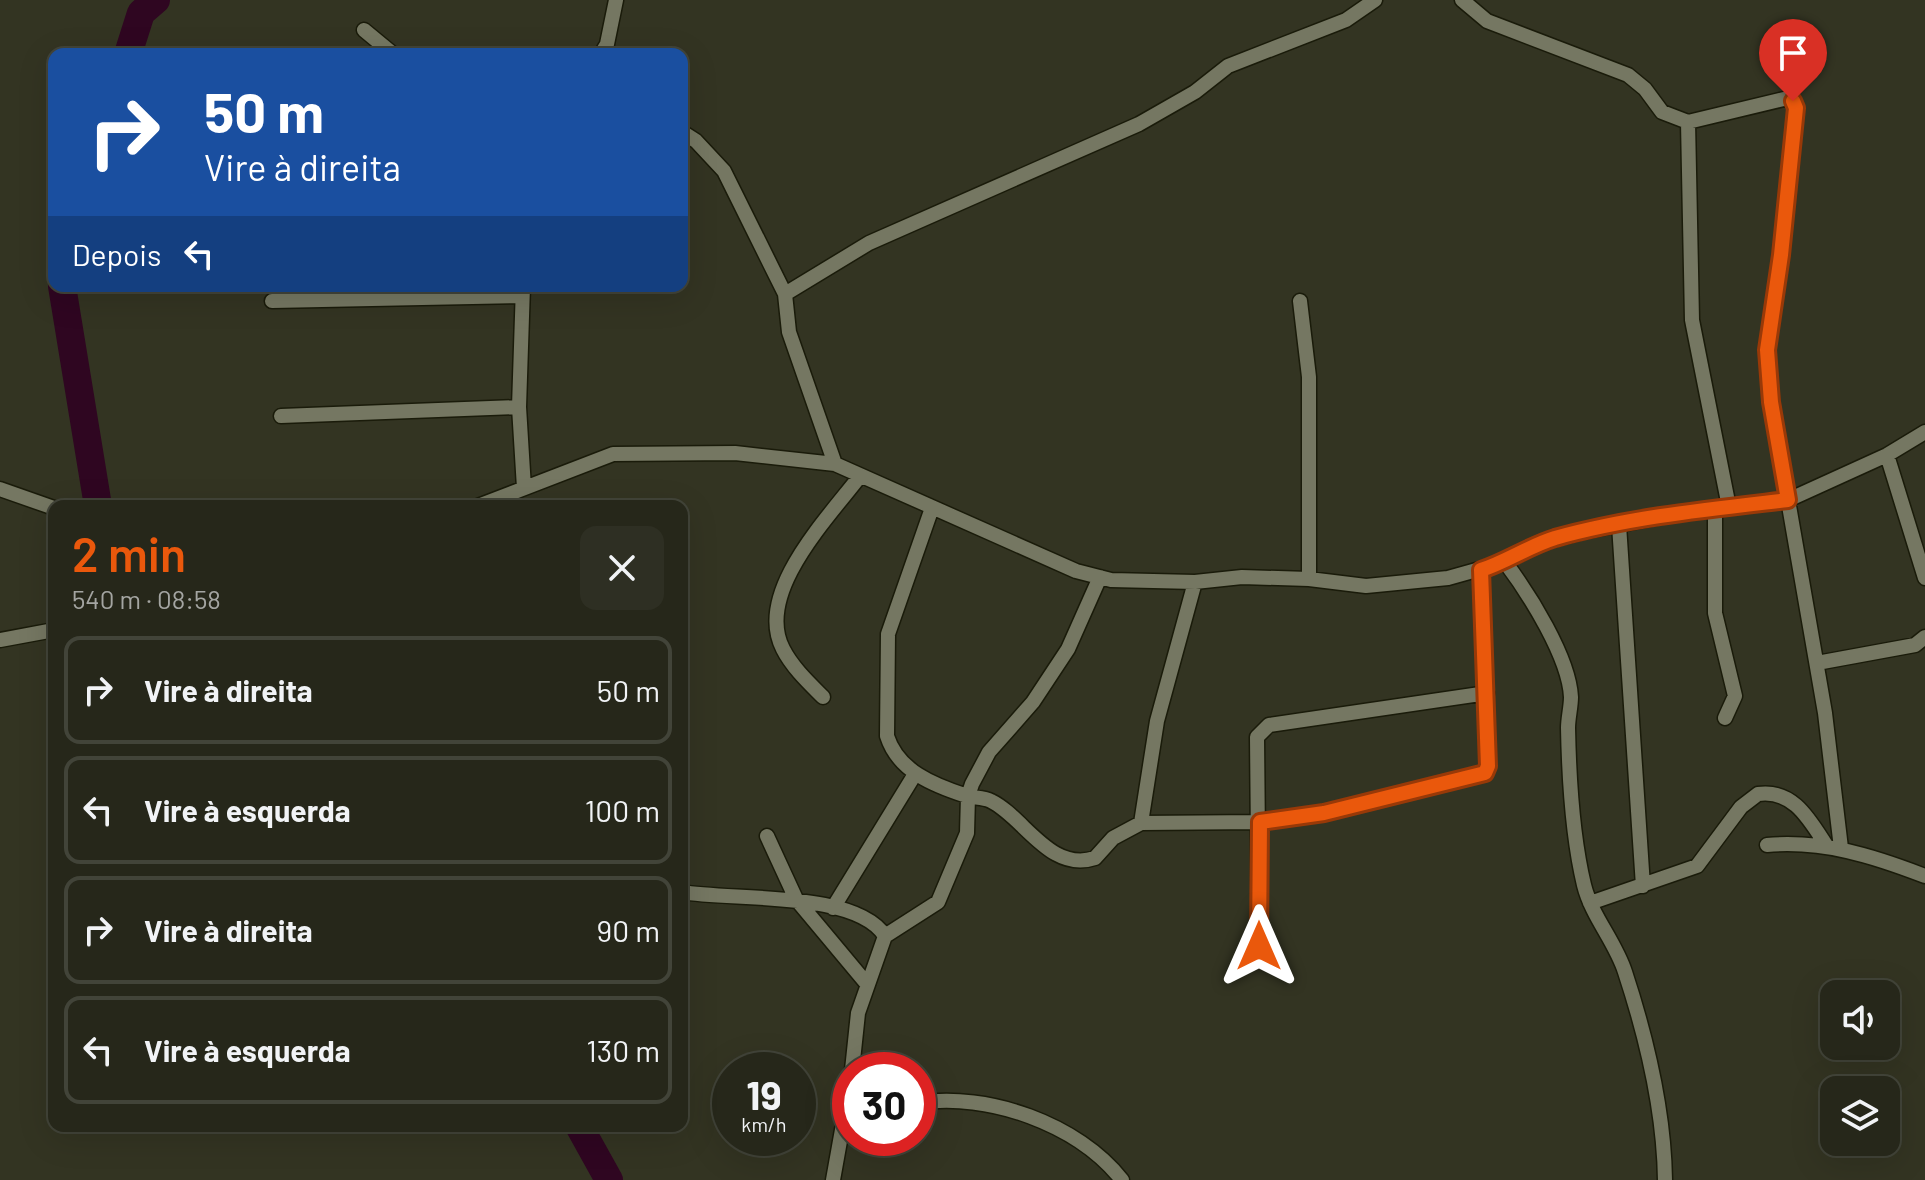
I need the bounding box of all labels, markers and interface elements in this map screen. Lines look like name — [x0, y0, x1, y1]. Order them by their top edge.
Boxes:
pin — [1759, 19, 1827, 101]
icon: arrive — [1771, 31, 1815, 75]
text: 50 m — [204, 77, 324, 144]
icon: right — [72, 80, 176, 184]
text: Vire à direita — [204, 145, 401, 188]
icon: left — [177, 232, 221, 276]
text: Depois — [72, 236, 161, 272]
text: 2 min — [72, 524, 186, 582]
button: close — [580, 526, 664, 610]
text: 540 m · 08:58 — [72, 583, 221, 614]
icon: right — [76, 668, 120, 712]
text: Vire à direita — [144, 672, 313, 708]
text: 50 m — [597, 672, 660, 708]
icon: left — [76, 788, 120, 832]
text: Vire à esquerda — [144, 792, 351, 828]
text: 100 m — [585, 792, 660, 828]
position arrow — [1217, 904, 1301, 988]
icon: right — [76, 908, 120, 952]
text: Vire à direita — [144, 912, 313, 948]
text: 90 m — [597, 912, 660, 948]
map controls — [1820, 980, 1900, 1156]
button: sound — [1820, 980, 1900, 1060]
icon: left — [76, 1028, 120, 1072]
text: Vire à esquerda — [144, 1032, 351, 1068]
text: 130 m — [586, 1032, 660, 1068]
speed limit sign: 30 — [832, 1052, 936, 1156]
text: 19 — [746, 1070, 782, 1118]
button: layers — [1820, 1076, 1900, 1156]
text: km/h — [741, 1112, 787, 1136]

